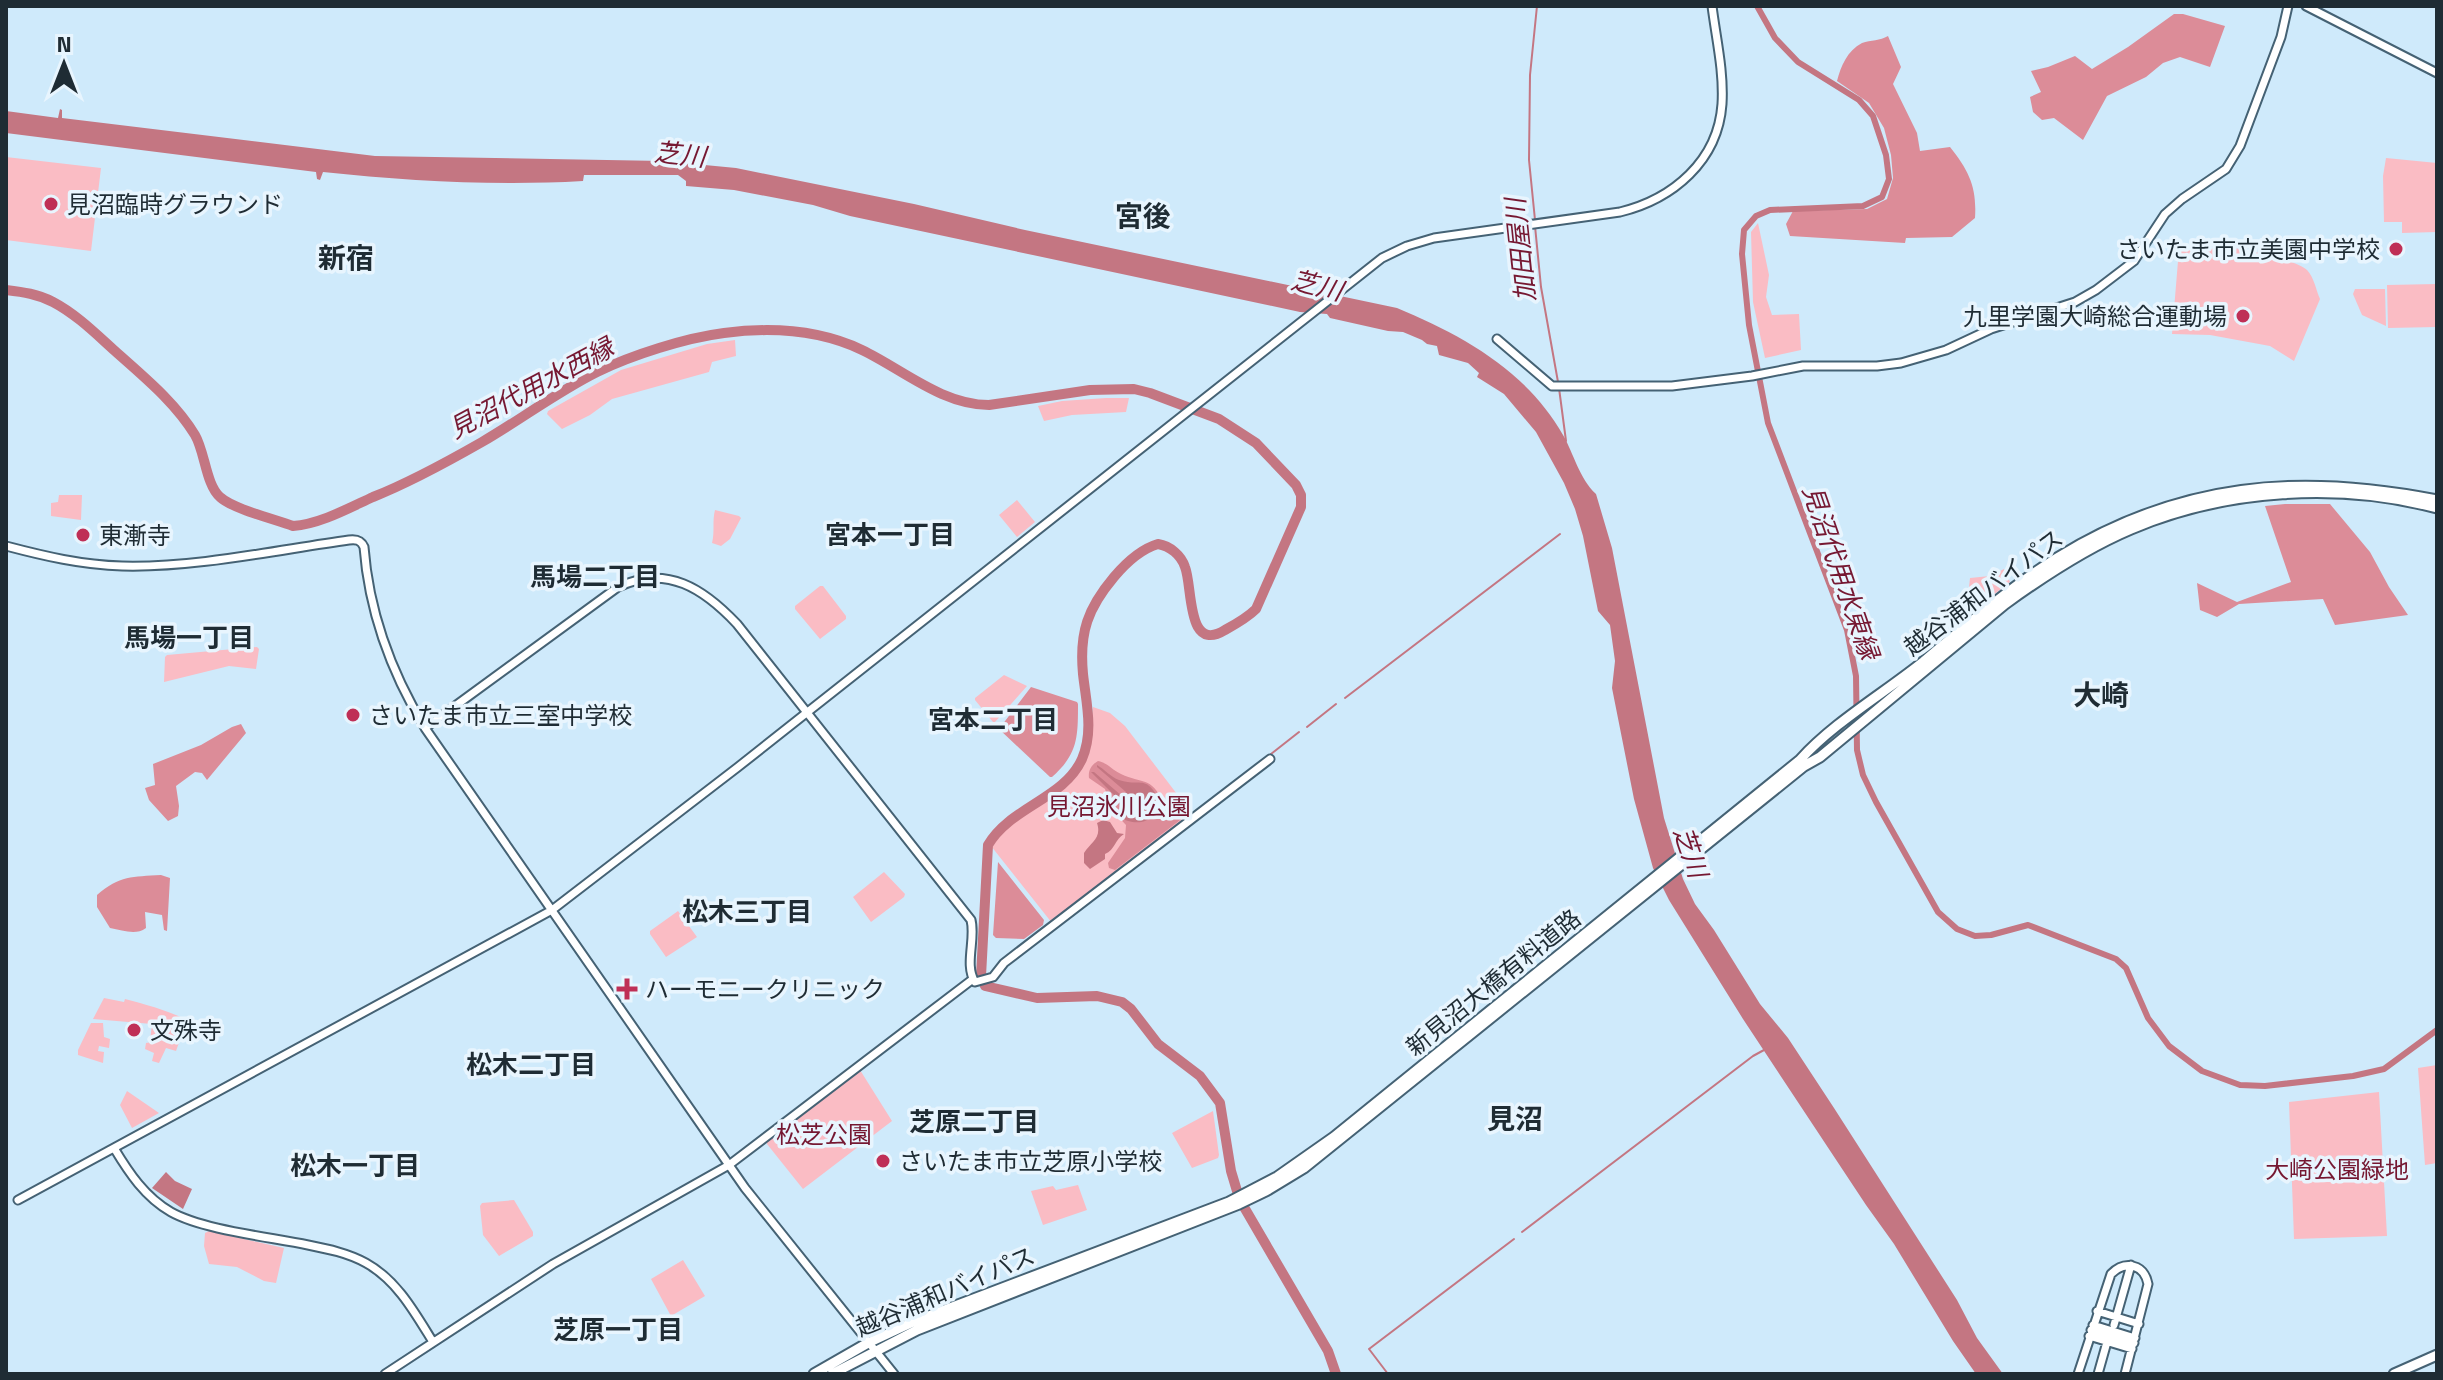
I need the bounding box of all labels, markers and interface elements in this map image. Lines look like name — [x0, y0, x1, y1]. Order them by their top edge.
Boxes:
north arrow — [24, 24, 104, 104]
text: N — [56, 27, 72, 61]
water label: 芝川 — [652, 132, 711, 176]
place label: 見沼臨時グラウンド — [67, 186, 283, 222]
water label: 加田屋川 — [1495, 193, 1545, 304]
district label: 宮後 — [1115, 194, 1171, 237]
marker: 見沼臨時グラウンド — [42, 195, 60, 213]
place label: さいたま市立美園中学校 — [2117, 231, 2380, 267]
district label: 新宿 — [318, 236, 374, 279]
marker: さいたま市立美園中学校 — [2387, 240, 2405, 258]
water label: 芝川 — [1287, 260, 1350, 311]
place label: 九里学園大崎総合運動場 — [1963, 298, 2227, 334]
marker: 九里学園大崎総合運動場 — [2234, 307, 2252, 325]
water label: 見沼代用水西縁 — [441, 327, 623, 448]
water label: 見沼代用水東縁 — [1793, 480, 1890, 667]
district label: 宮本一丁目 — [825, 515, 955, 554]
place label: 東漸寺 — [99, 517, 171, 553]
street label: 越谷浦和バイパス — [1896, 520, 2070, 664]
marker: 東漸寺 — [74, 526, 92, 544]
district label: 馬場二丁目 — [530, 557, 660, 596]
district label: 馬場一丁目 — [124, 618, 254, 657]
district label: 大崎 — [2073, 673, 2129, 716]
place label: さいたま市立三室中学校 — [369, 697, 632, 733]
district label: 宮本二丁目 — [928, 700, 1058, 739]
marker: さいたま市立三室中学校 — [344, 706, 362, 724]
park label: 見沼氷川公園 — [1047, 788, 1191, 824]
water label: 芝川 — [1664, 821, 1719, 886]
district label: 松木三丁目 — [682, 892, 812, 931]
street label: 新見沼大橋有料道路 — [1398, 900, 1588, 1064]
place label: ハーモニークリニック — [645, 971, 885, 1007]
marker: ハーモニークリニック — [616, 978, 638, 1000]
place label: 文殊寺 — [150, 1012, 222, 1048]
marker: 文殊寺 — [125, 1021, 143, 1039]
district label: 松木二丁目 — [466, 1045, 596, 1084]
district label: 見沼 — [1487, 1097, 1543, 1140]
district label: 芝原二丁目 — [909, 1102, 1039, 1141]
park label: 松芝公園 — [776, 1116, 872, 1152]
place label: さいたま市立芝原小学校 — [899, 1143, 1162, 1179]
district label: 松木一丁目 — [290, 1146, 420, 1185]
park label: 大崎公園緑地 — [2265, 1151, 2409, 1187]
marker: さいたま市立芝原小学校 — [874, 1152, 892, 1170]
street label: 越谷浦和バイパス — [850, 1237, 1040, 1345]
district label: 芝原一丁目 — [553, 1310, 683, 1349]

